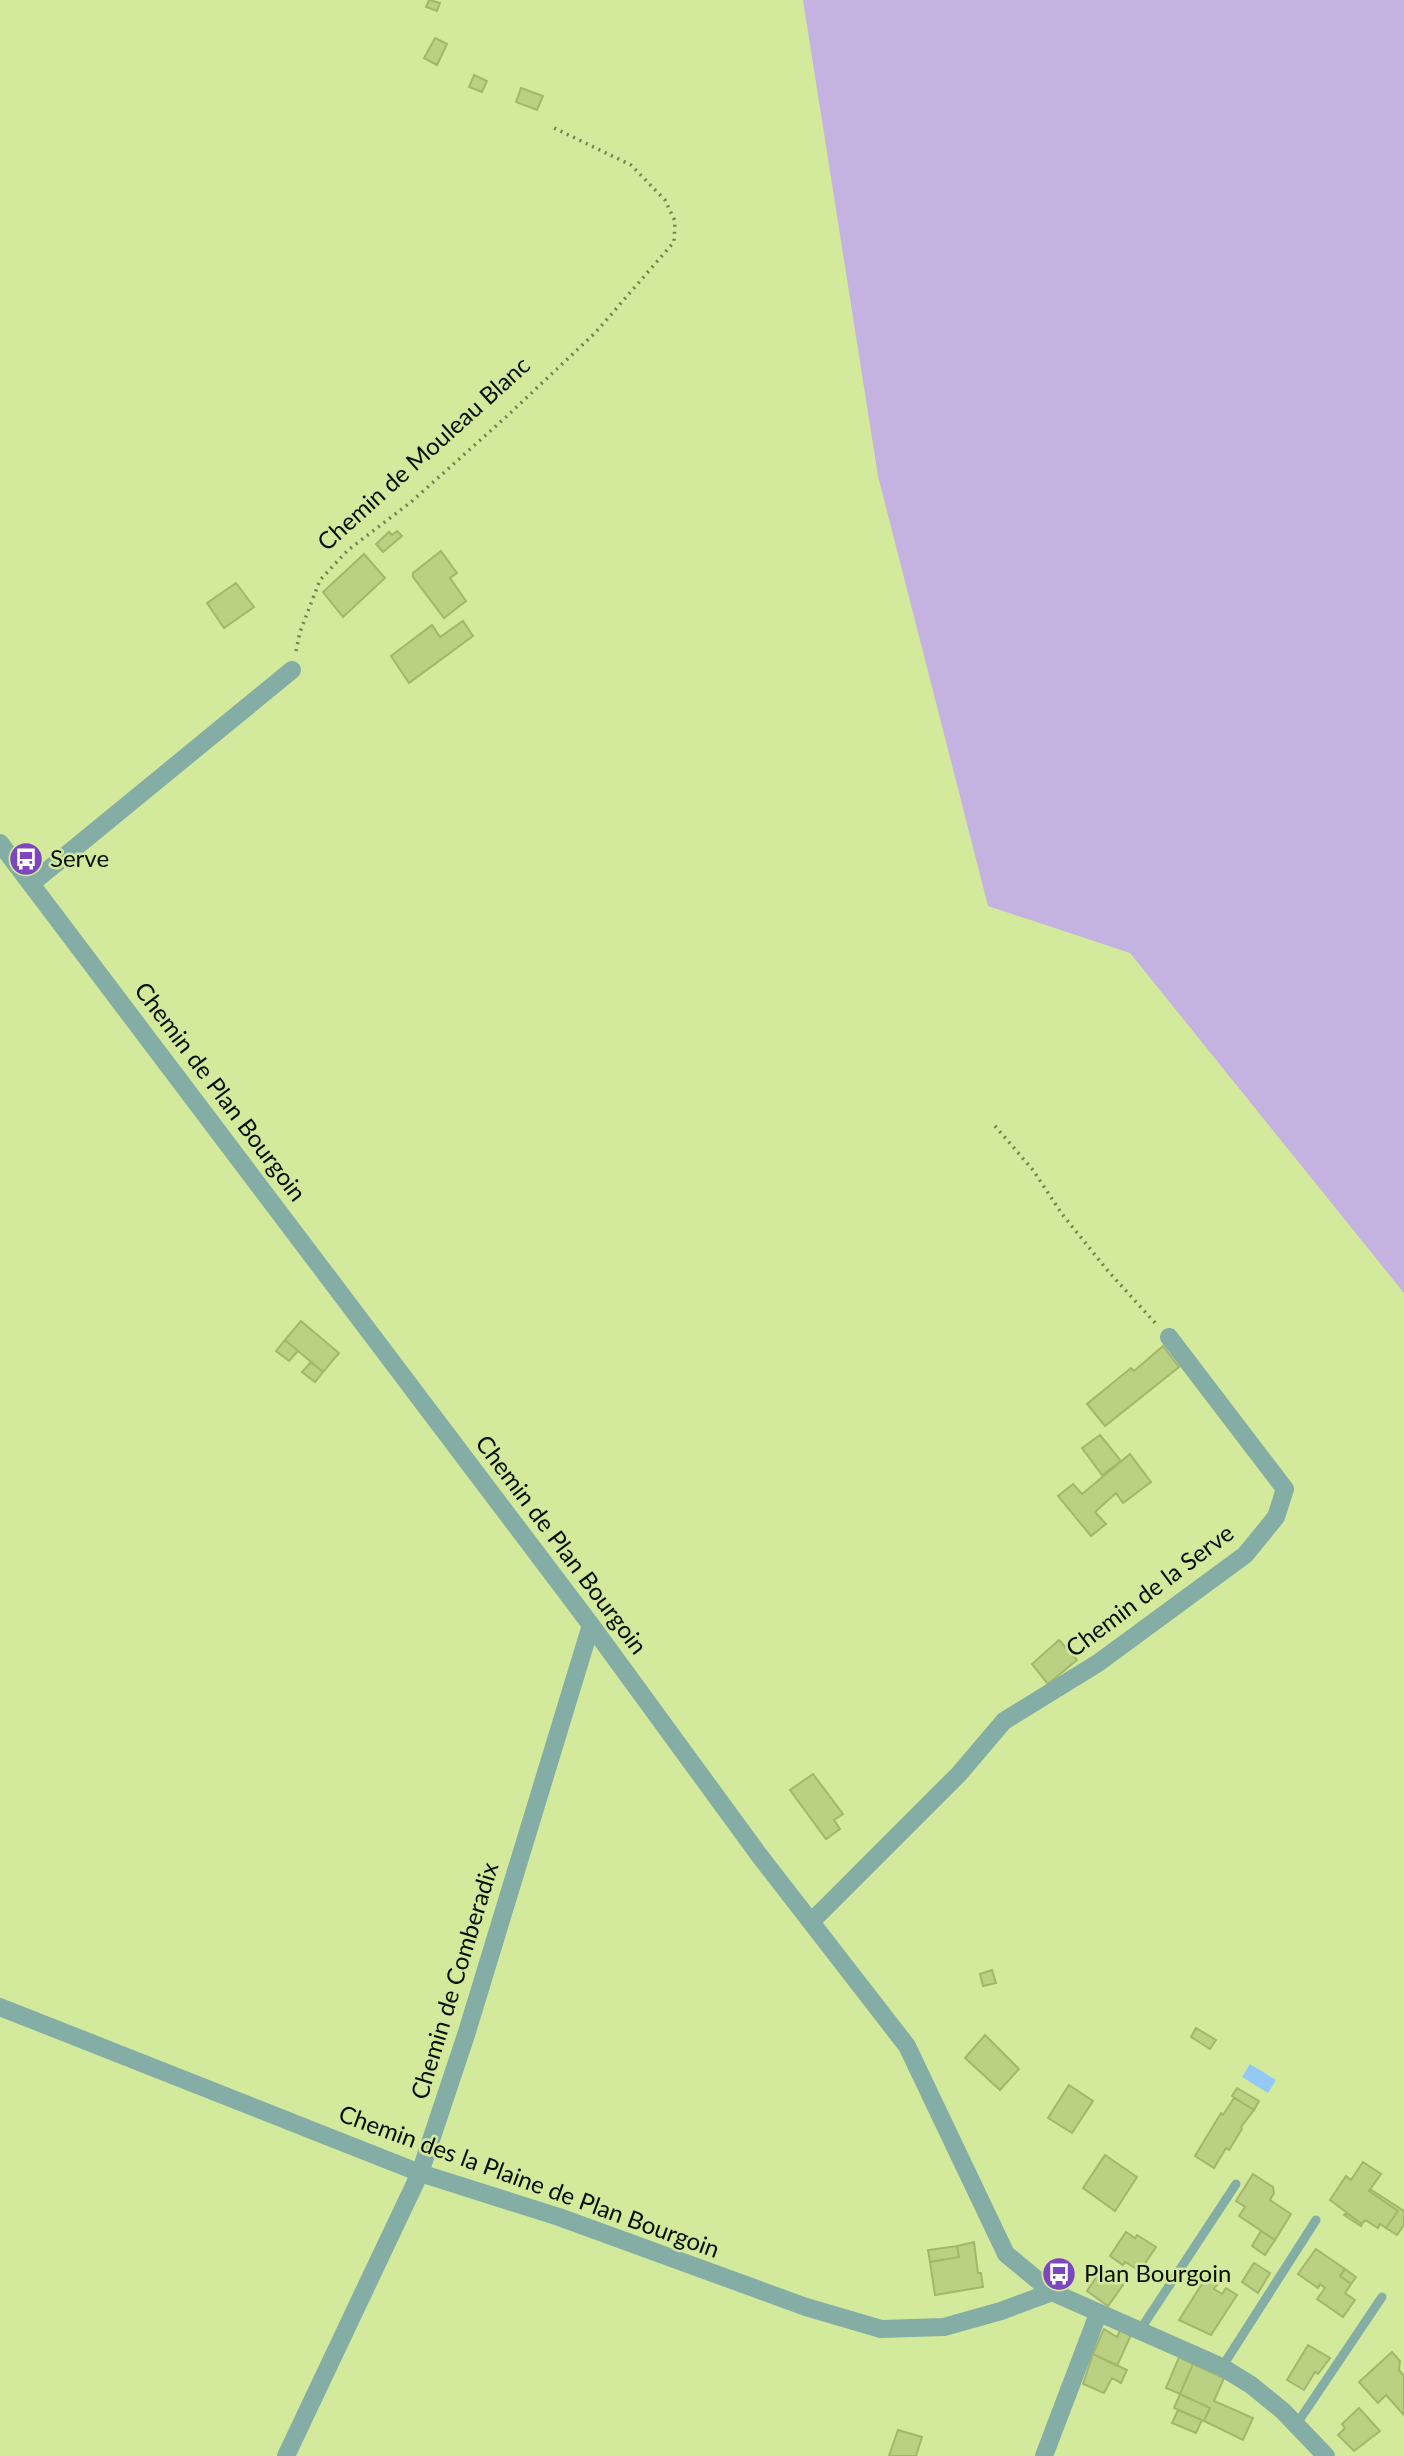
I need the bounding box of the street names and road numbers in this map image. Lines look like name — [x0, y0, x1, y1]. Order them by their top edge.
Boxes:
street label: Chemin de Mouleau Blanc — [311, 350, 535, 556]
street label: Chemin de Plan Bourgoin — [129, 976, 313, 1206]
street label: Chemin de Plan Bourgoin — [470, 1429, 654, 1659]
street label: Chemin de la Serve — [1060, 1517, 1239, 1662]
street label: Chemin de Comberadix — [404, 1859, 503, 2103]
street label: Chemin des la Plaine de Plan Bourgoin — [335, 2098, 724, 2263]

